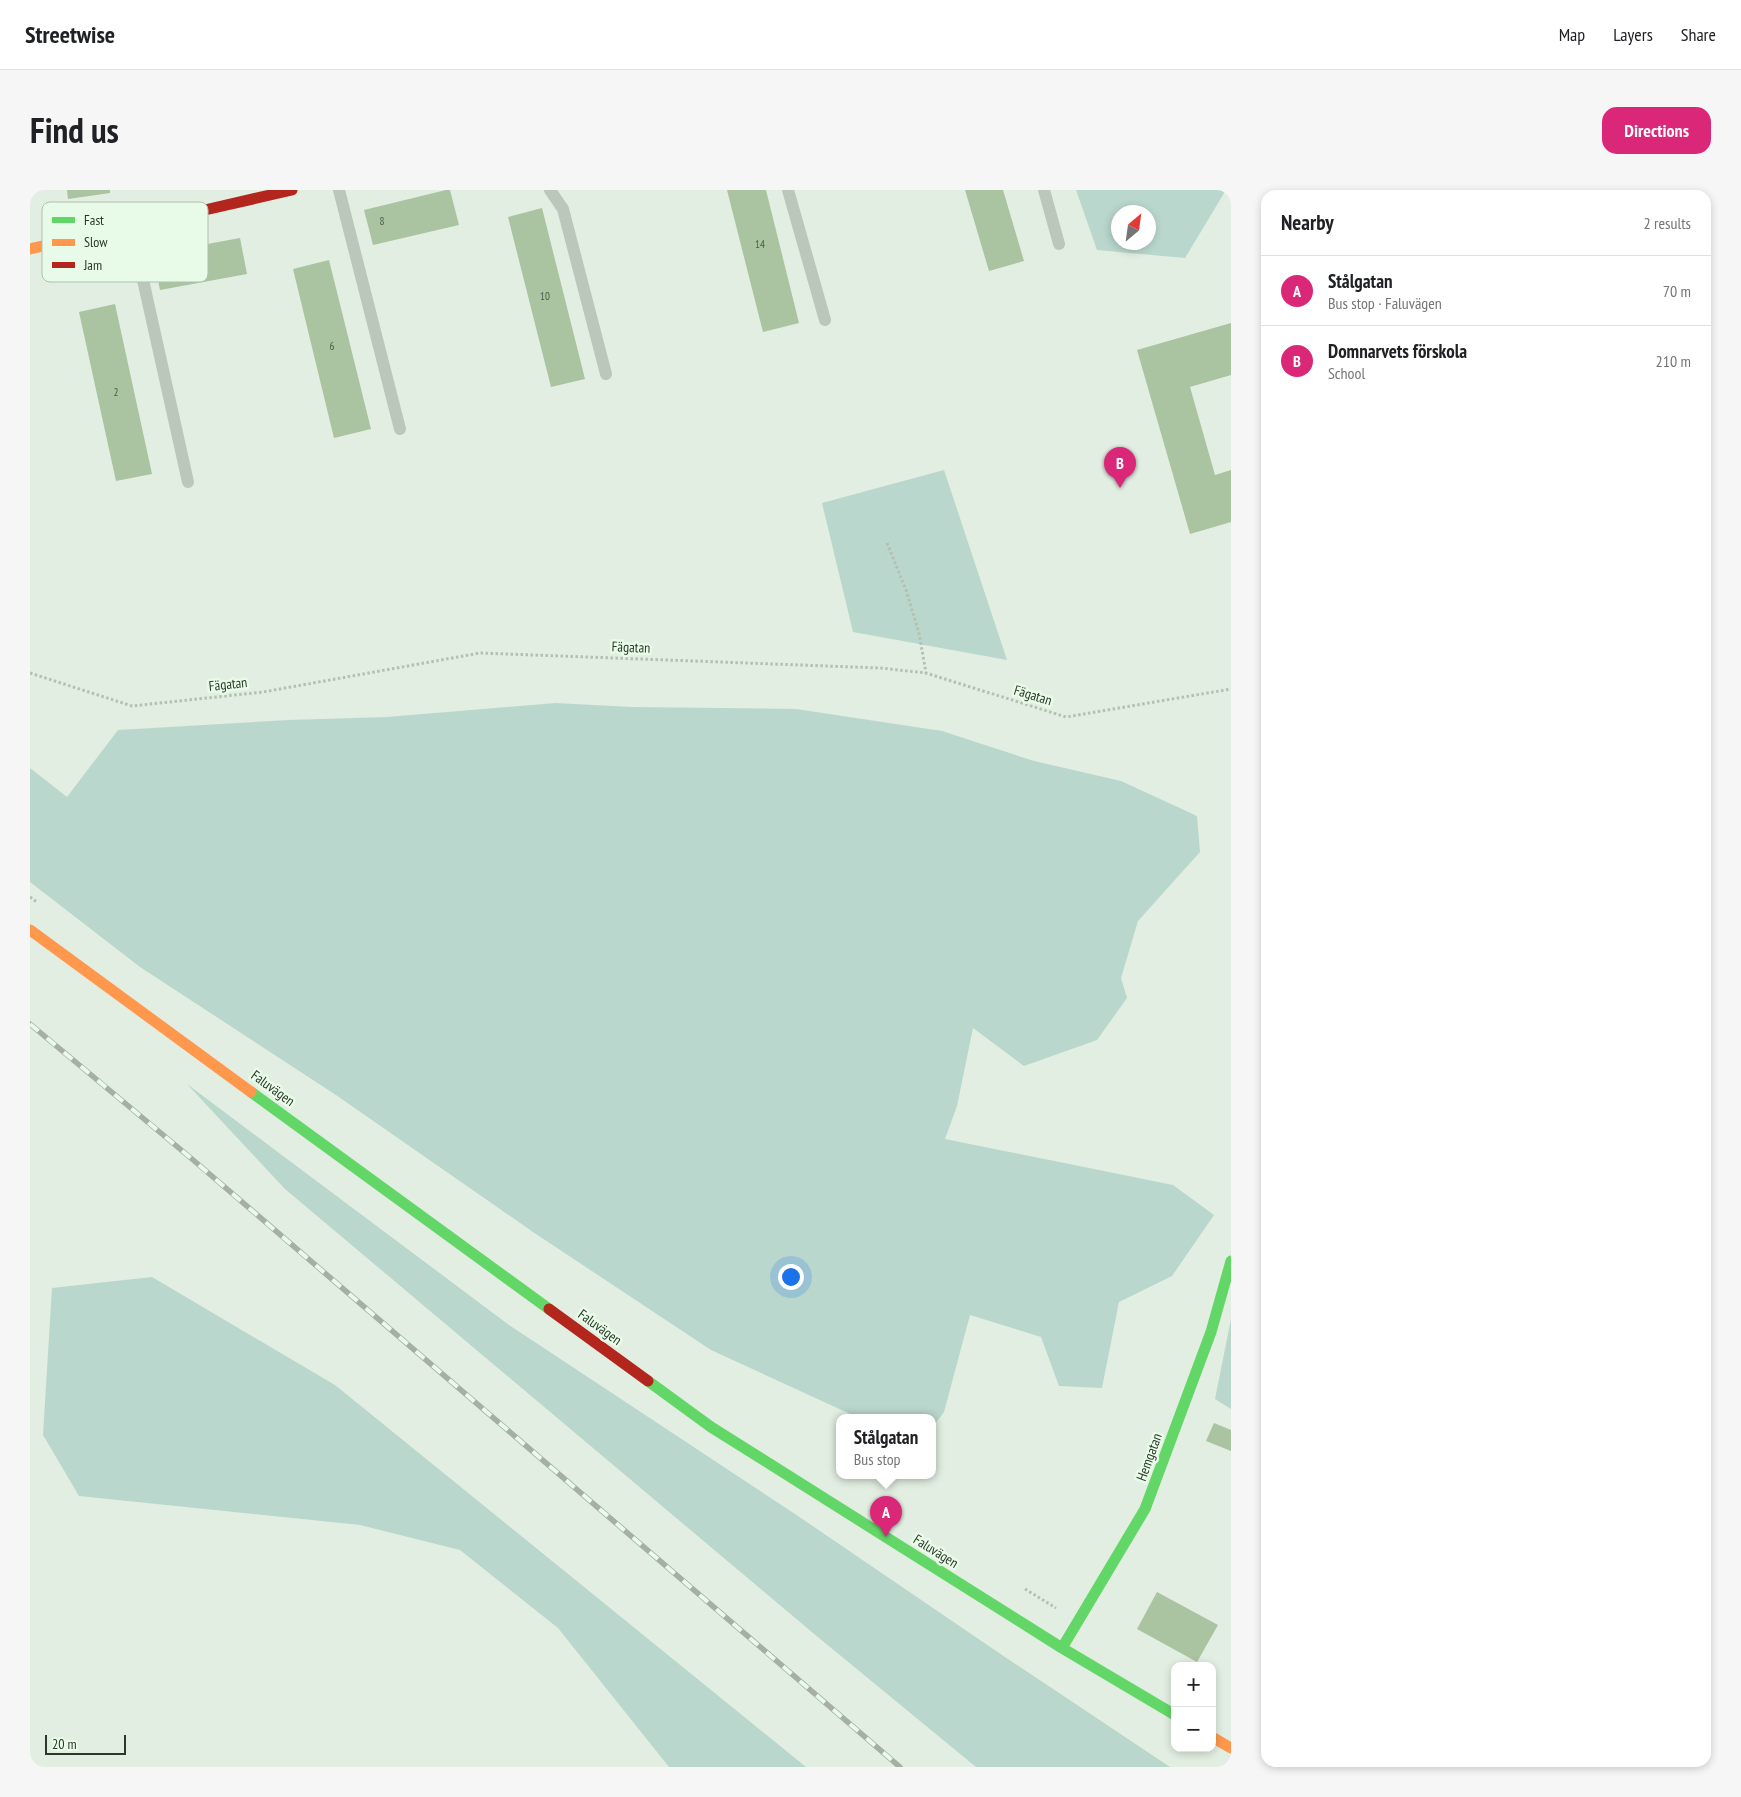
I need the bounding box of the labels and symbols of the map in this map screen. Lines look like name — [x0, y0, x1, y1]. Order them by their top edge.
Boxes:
legend — [42, 202, 208, 282]
north arrow — [1111, 205, 1156, 250]
text: Fast — [84, 211, 104, 229]
house number: 8 — [380, 214, 385, 228]
text: Slow — [84, 233, 108, 251]
house number: 14 — [755, 237, 765, 251]
text: Jam — [83, 256, 102, 274]
house number: 10 — [540, 289, 550, 303]
house number: 6 — [330, 339, 335, 353]
house number: 2 — [114, 385, 119, 399]
pin: B — [1104, 447, 1136, 488]
street label: Fägatan — [611, 637, 651, 657]
street label: Fägatan — [208, 673, 248, 695]
street label: Fägatan — [1012, 681, 1054, 709]
street label: Faluvägen — [248, 1066, 298, 1110]
your location — [778, 1264, 804, 1290]
street label: Faluvägen — [575, 1305, 625, 1349]
street label: Hemgatan — [1132, 1431, 1166, 1483]
pin: A — [870, 1496, 902, 1537]
street label: Faluvägen — [910, 1530, 962, 1572]
scale bar — [45, 1732, 126, 1755]

